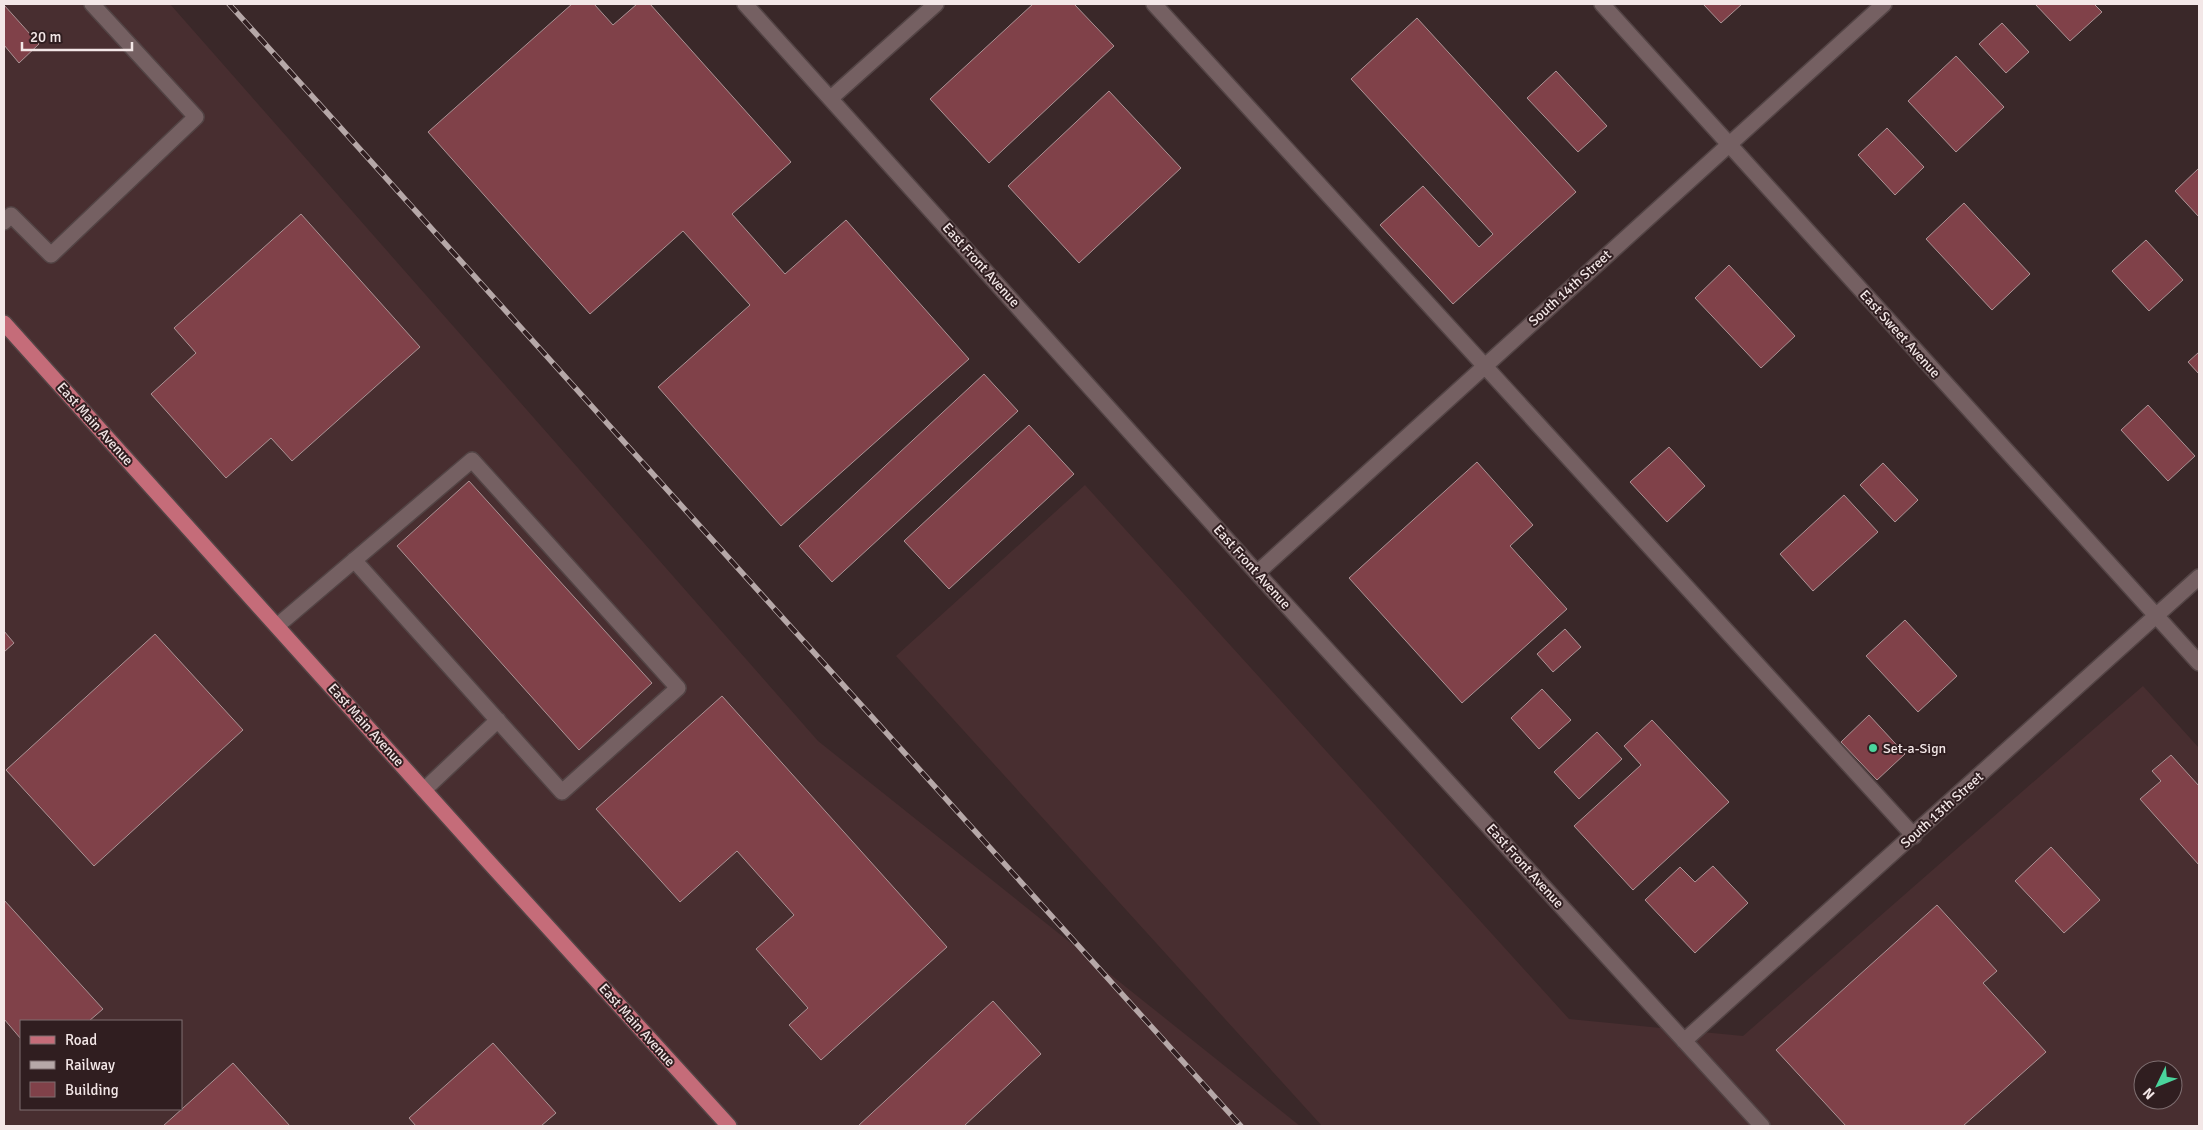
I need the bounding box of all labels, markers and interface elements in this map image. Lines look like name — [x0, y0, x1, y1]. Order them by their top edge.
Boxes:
scale bar — [22, 20, 132, 52]
text: 20 m — [30, 28, 61, 46]
street label: East Front Avenue — [939, 219, 1023, 311]
street label: South 14th Street — [1525, 246, 1615, 330]
street label: East Sweet Avenue — [1856, 287, 1944, 381]
street label: East Main Avenue — [53, 379, 137, 469]
street label: East Front Avenue — [1210, 521, 1294, 613]
street label: East Main Avenue — [324, 680, 408, 770]
place label: Set-a-Sign — [1883, 740, 1946, 757]
marker: Set-a-Sign — [1867, 742, 1879, 754]
street label: South 13th Street — [1897, 768, 1987, 852]
street label: East Front Avenue — [1483, 820, 1567, 912]
street label: East Main Avenue — [595, 980, 679, 1070]
legend — [20, 1020, 182, 1110]
text: Road — [65, 1031, 97, 1049]
text: Railway — [65, 1056, 115, 1074]
north arrow — [2133, 1060, 2183, 1110]
text: Building — [65, 1081, 119, 1099]
text: N — [2139, 1084, 2158, 1103]

